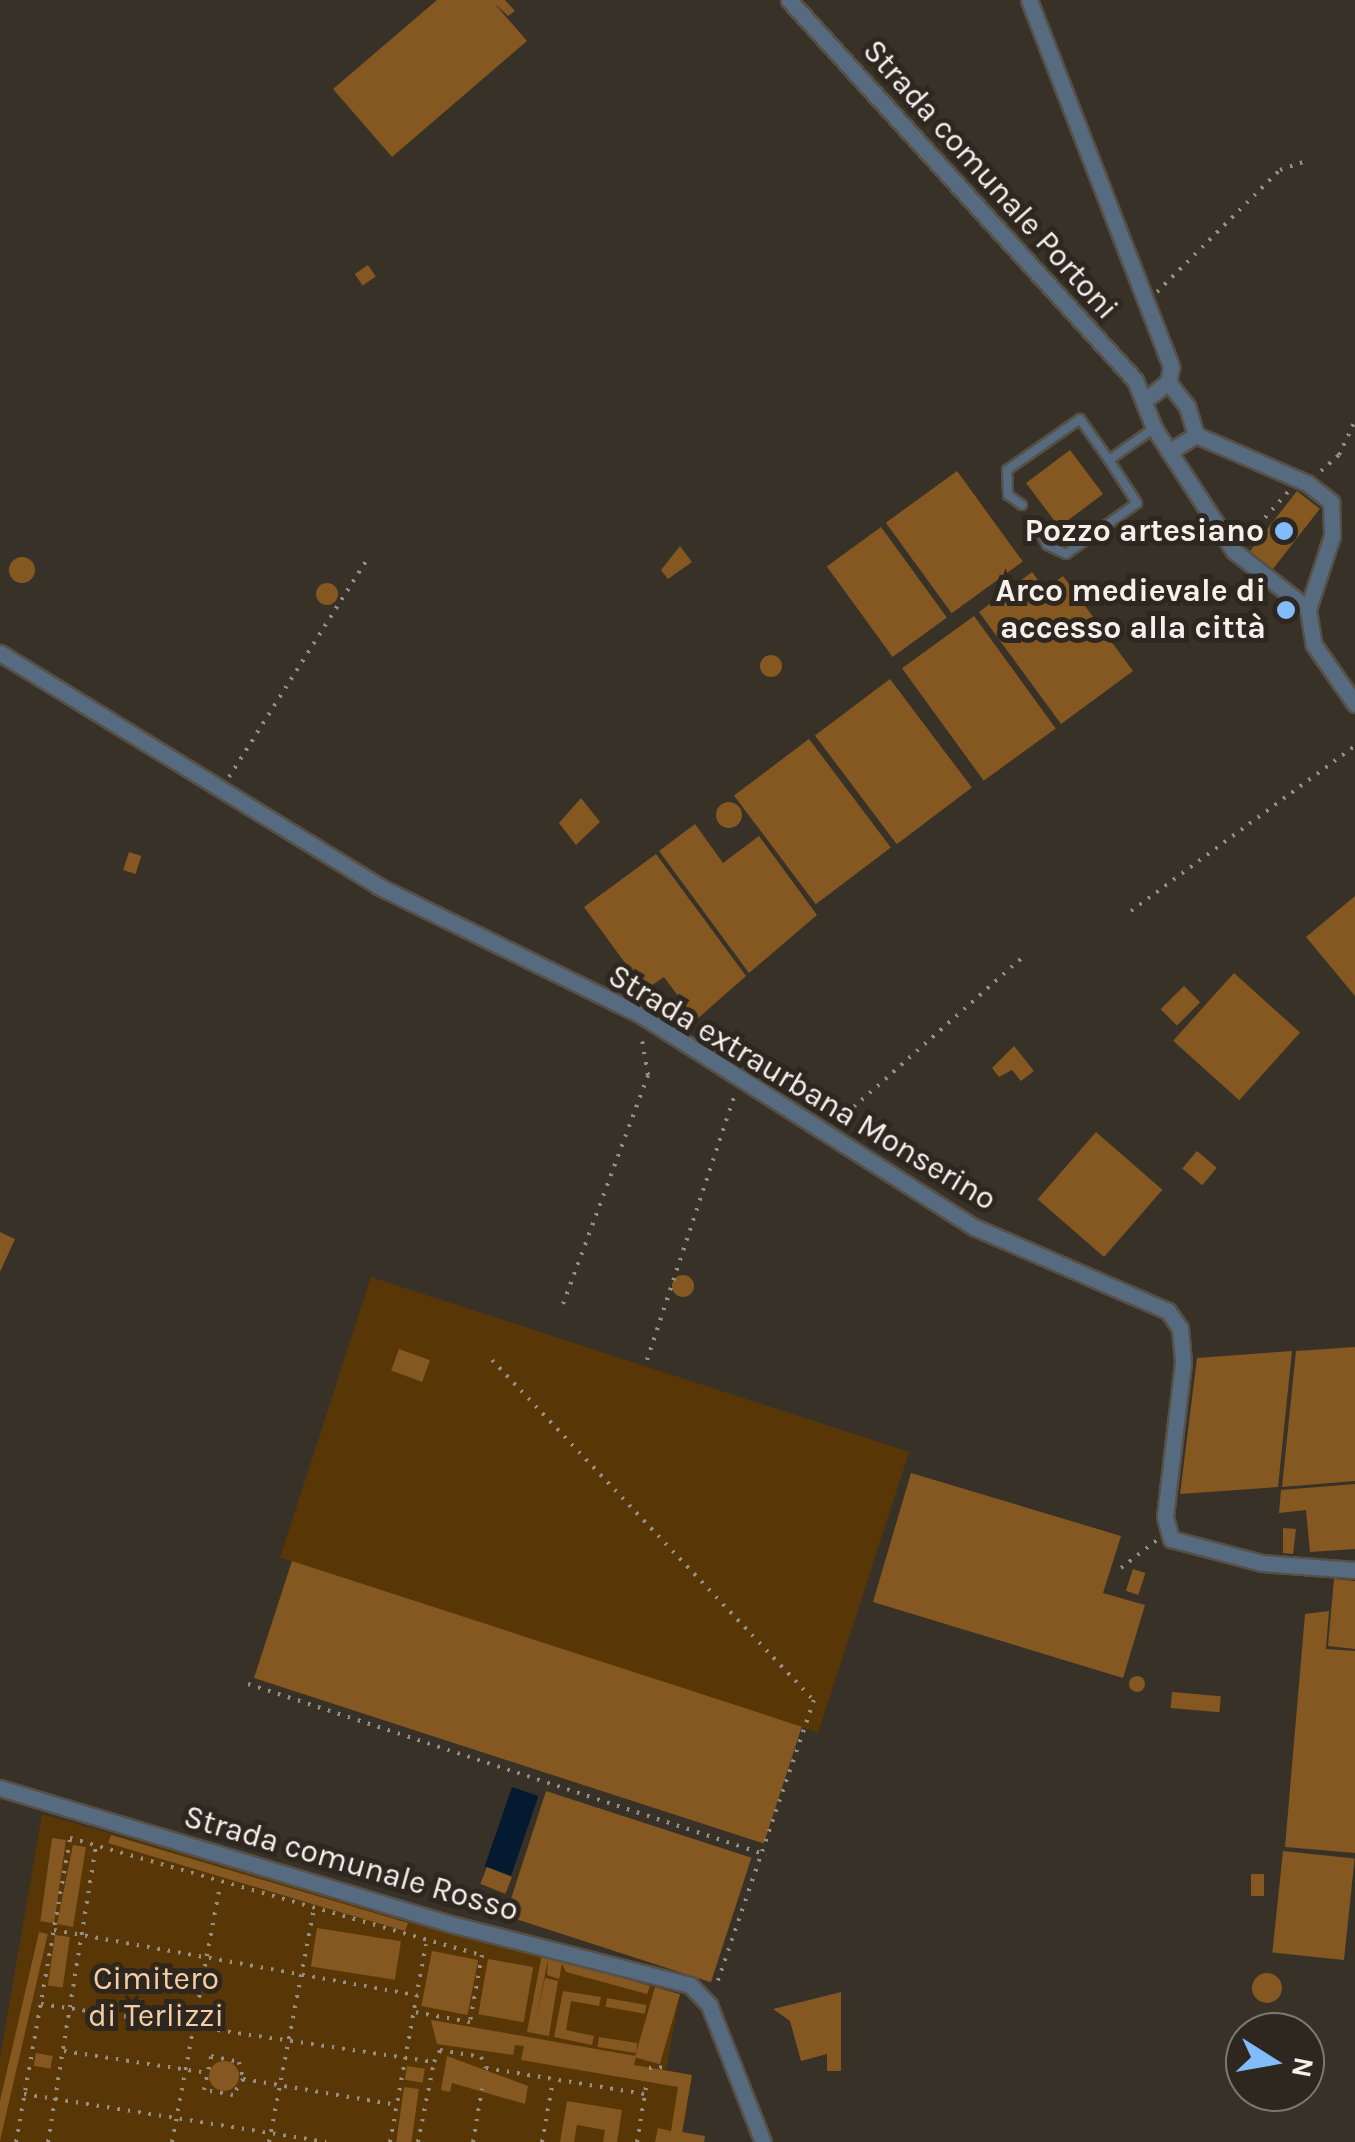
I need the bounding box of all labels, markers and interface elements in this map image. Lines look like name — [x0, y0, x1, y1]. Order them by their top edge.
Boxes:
street label: Strada comunale Portoni — [854, 32, 1126, 328]
place label: Pozzo artesiano — [1024, 512, 1264, 550]
marker: Pozzo artesiano — [1273, 520, 1295, 542]
place label: Arco medievale di accesso alla città — [996, 573, 1266, 648]
marker: Arco medievale di accesso alla città — [1275, 599, 1297, 621]
street label: Strada extraurbana Monserino — [601, 957, 1003, 1219]
street label: Strada comunale Rosso — [179, 1798, 523, 1930]
park label: Cimitero di Terlizzi — [88, 1961, 224, 2036]
north arrow — [1225, 2012, 1325, 2112]
text: N — [1285, 2054, 1321, 2080]

